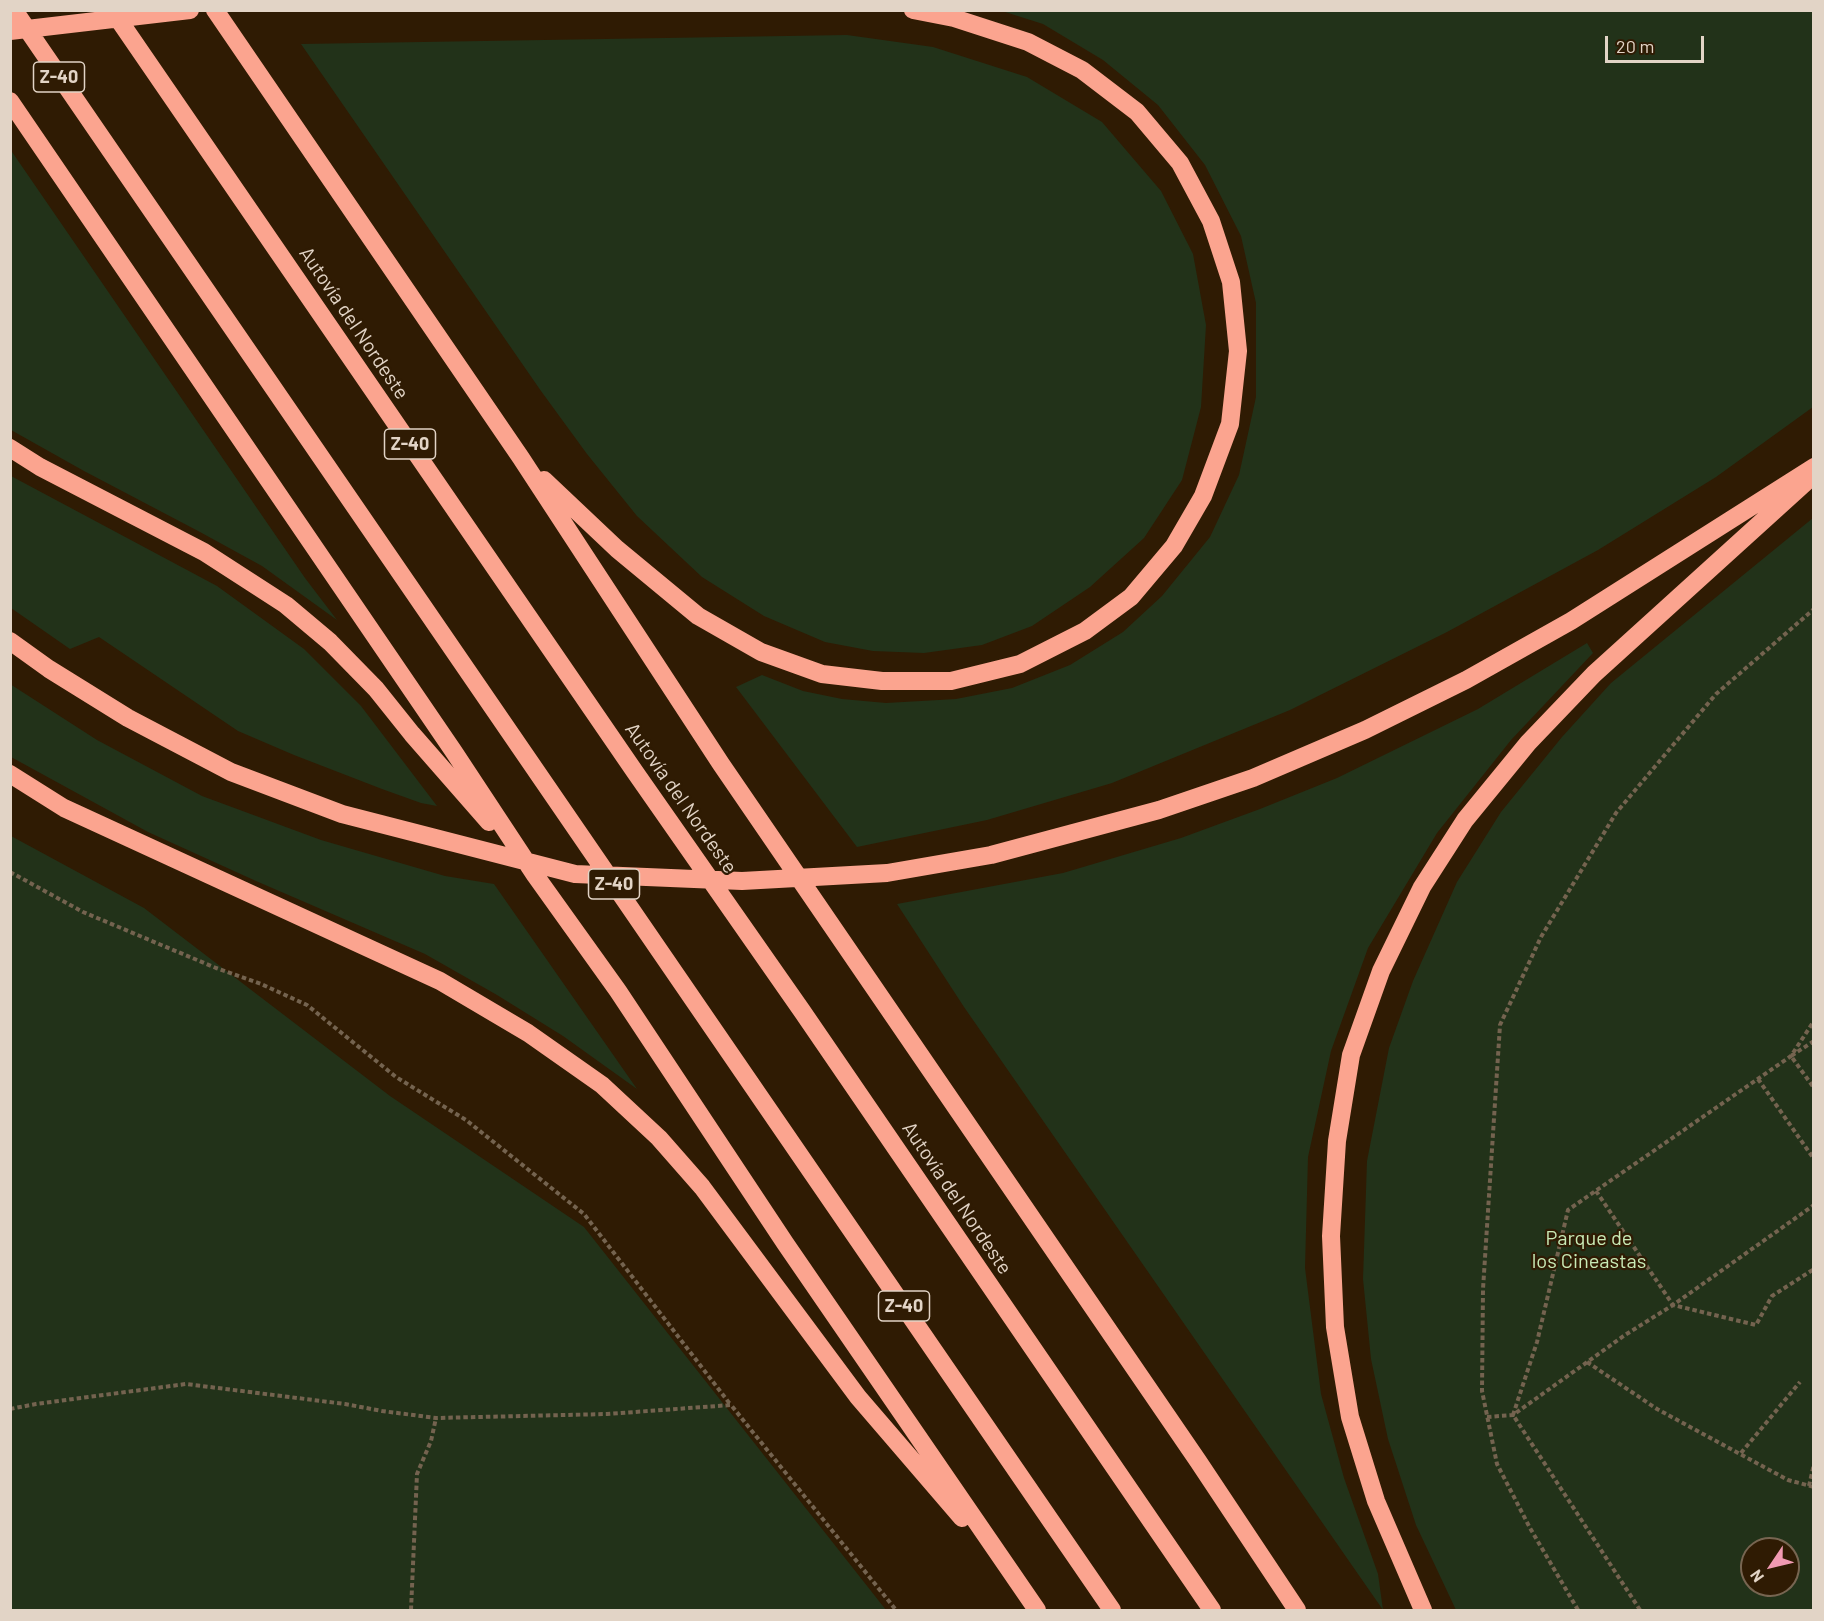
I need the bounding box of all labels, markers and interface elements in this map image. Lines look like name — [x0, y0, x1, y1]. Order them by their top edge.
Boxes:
scale bar — [1608, 24, 1707, 62]
text: 20 m — [1616, 35, 1654, 57]
road number: Z-40 — [34, 62, 84, 92]
street label: Autovía del Nordeste — [294, 242, 414, 404]
road number: Z-40 — [384, 429, 436, 459]
street label: Autovía del Nordeste — [620, 718, 742, 878]
road number: Z-40 — [588, 869, 640, 899]
street label: Autovía del Nordeste — [897, 1117, 1017, 1279]
park label: Parque de los Cineastas — [1532, 1226, 1646, 1273]
road number: Z-40 — [878, 1291, 930, 1321]
north arrow — [1740, 1537, 1800, 1597]
text: N — [1746, 1567, 1767, 1586]

